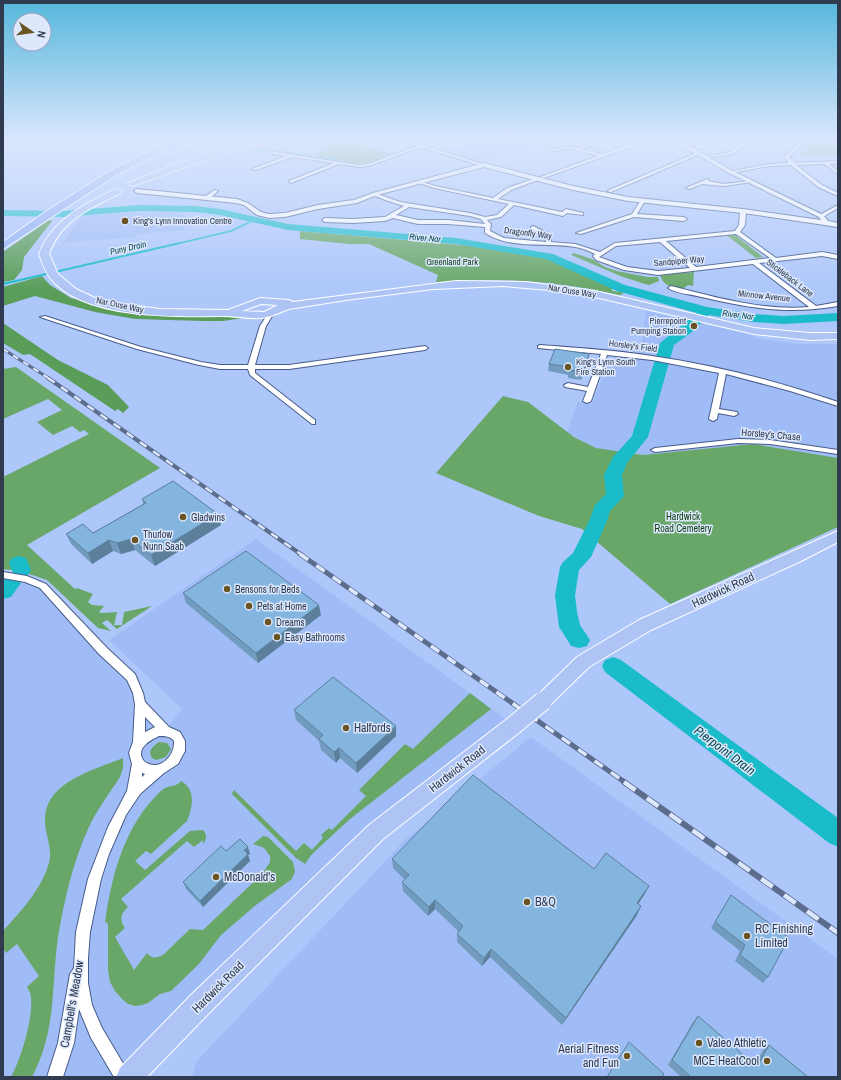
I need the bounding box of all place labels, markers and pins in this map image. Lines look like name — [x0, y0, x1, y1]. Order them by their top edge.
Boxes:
place label: King's Lynn Innovation Centre — [133, 215, 232, 227]
marker: King's Lynn Innovation Centre — [120, 216, 130, 226]
place label: Pierrepoint Pumping Station — [631, 315, 686, 337]
marker: Pierrepoint Pumping Station — [689, 321, 699, 331]
place label: King's Lynn South Fire Station — [576, 356, 635, 378]
marker: King's Lynn South Fire Station — [563, 362, 573, 372]
place label: Gladwins — [191, 511, 225, 524]
marker: Gladwins — [178, 512, 188, 522]
place label: Thurlow Nunn Saab — [143, 528, 184, 553]
marker: Thurlow Nunn Saab — [130, 535, 140, 545]
place label: Bensons for Beds — [235, 583, 300, 596]
marker: Bensons for Beds — [222, 584, 232, 594]
place label: Pets at Home — [257, 600, 307, 613]
marker: Pets at Home — [244, 601, 254, 611]
place label: Dreams — [276, 616, 305, 629]
marker: Dreams — [263, 617, 273, 627]
place label: Easy Bathrooms — [285, 631, 345, 644]
marker: Easy Bathrooms — [272, 632, 282, 642]
place label: Halfords — [354, 720, 391, 736]
marker: Halfords — [341, 723, 351, 733]
place label: McDonald's — [224, 869, 275, 885]
marker: McDonald's — [211, 872, 221, 882]
place label: B&Q — [535, 894, 556, 910]
marker: B&Q — [522, 897, 532, 907]
place label: RC Finishing Limited — [755, 921, 814, 951]
marker: RC Finishing Limited — [742, 931, 752, 941]
place label: Valeo Athletic — [707, 1035, 767, 1051]
marker: Valeo Athletic — [694, 1038, 704, 1048]
place label: Aerial Fitness and Fun — [557, 1041, 619, 1071]
marker: Aerial Fitness and Fun — [622, 1051, 632, 1061]
place label: MCE HeatCool — [693, 1053, 759, 1069]
marker: MCE HeatCool — [762, 1056, 772, 1066]

